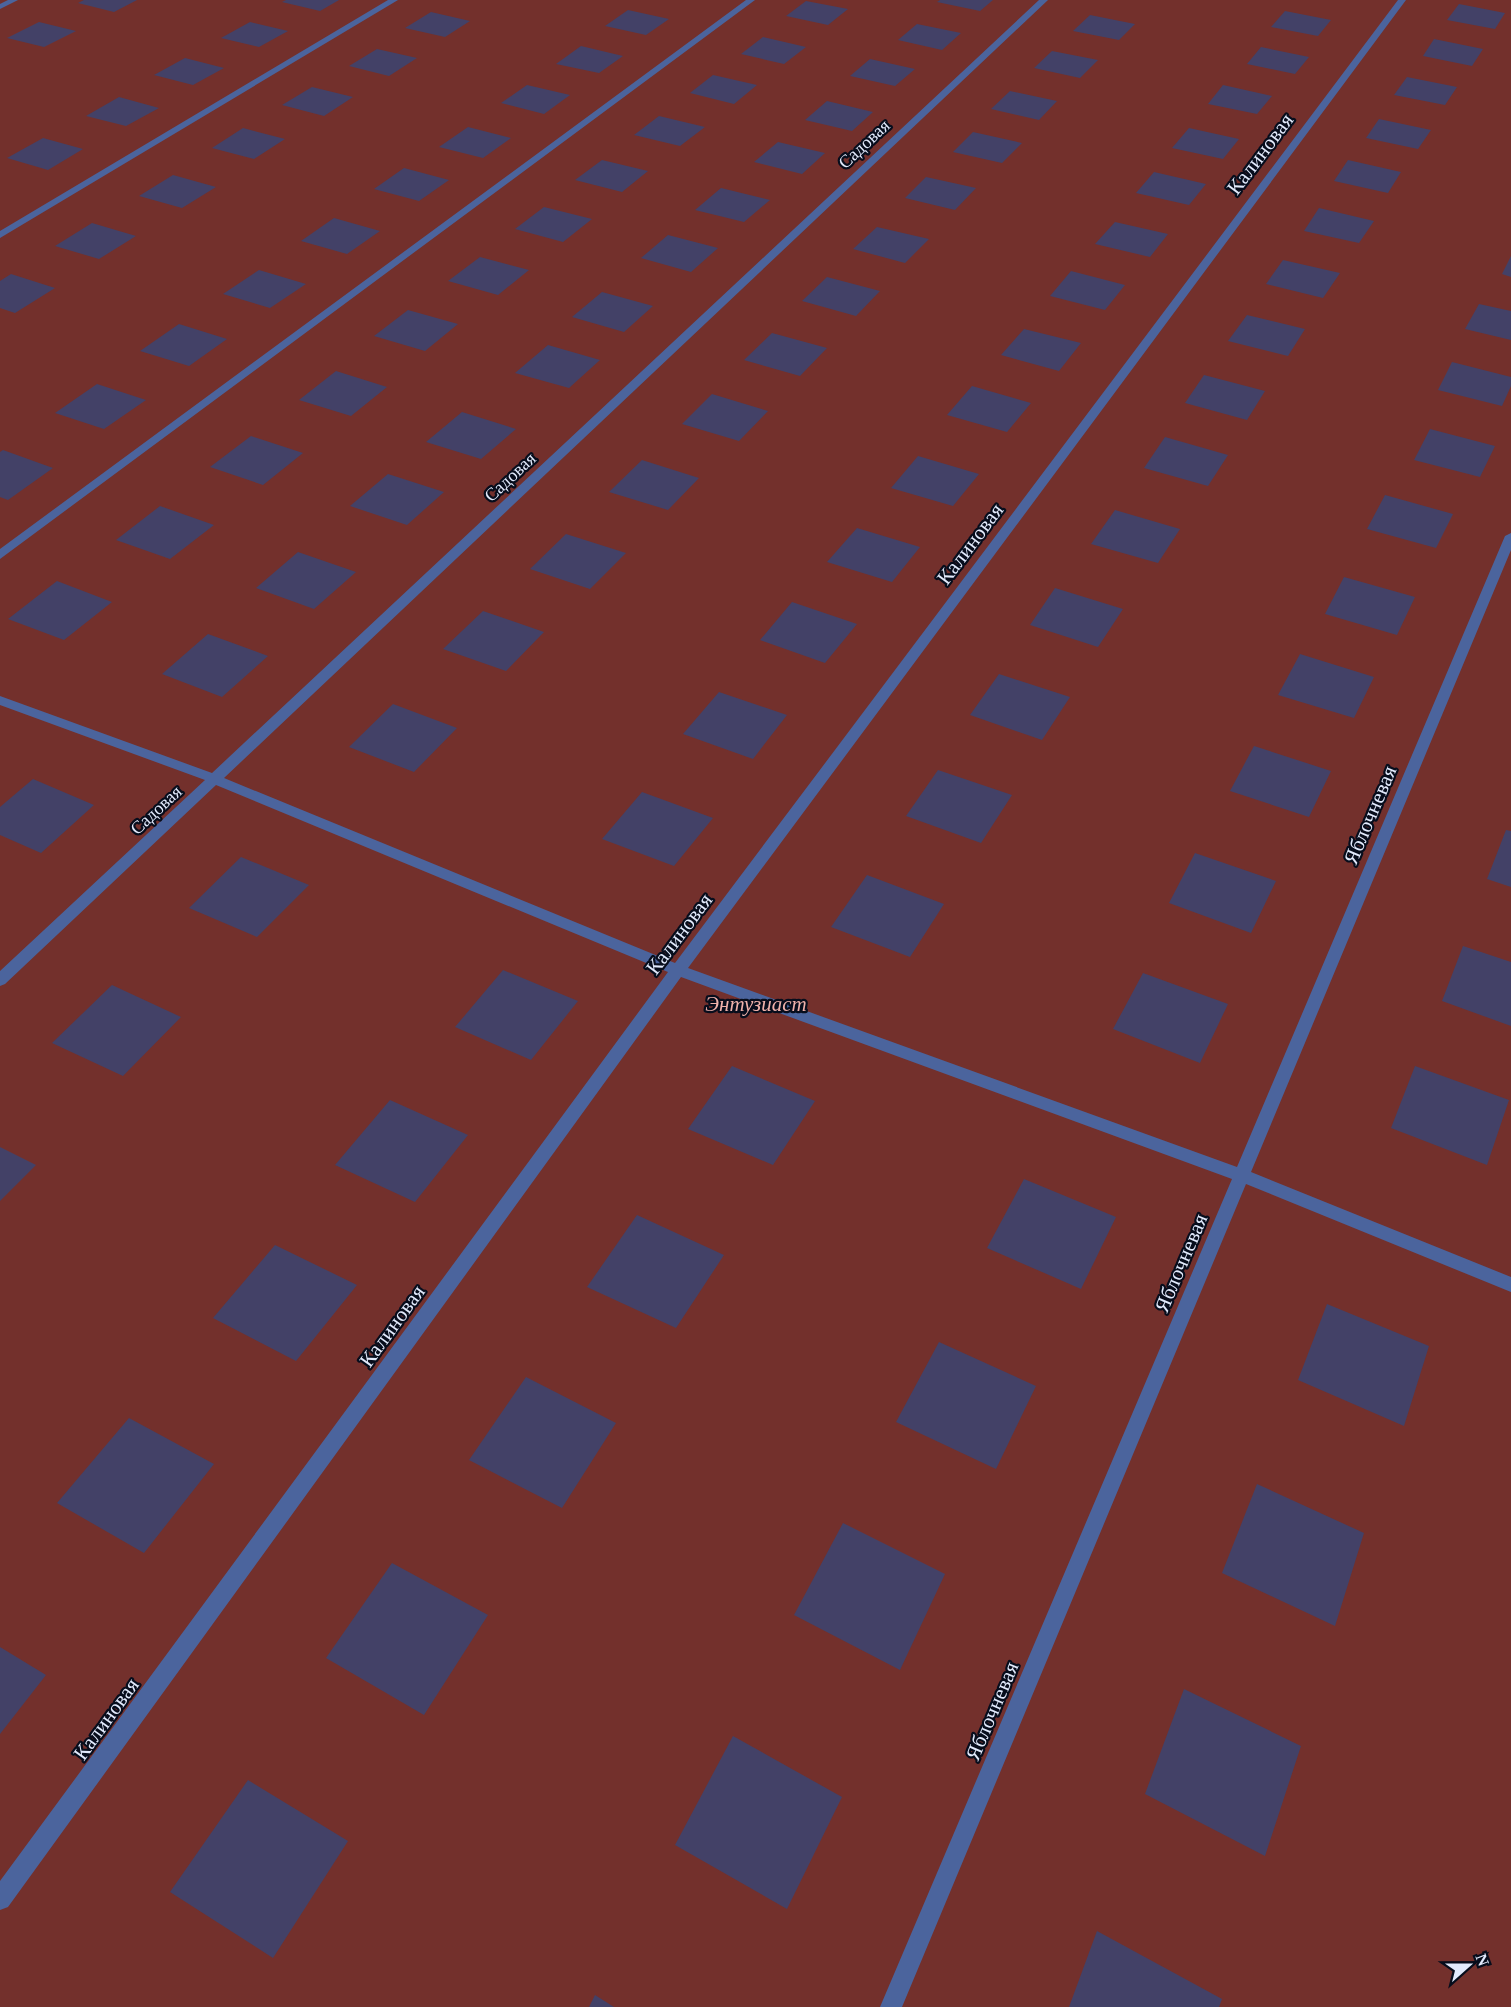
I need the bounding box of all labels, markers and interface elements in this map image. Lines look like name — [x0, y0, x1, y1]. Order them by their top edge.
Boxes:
street label: Калиновая — [1222, 108, 1298, 199]
street label: Садовая — [834, 115, 894, 173]
street label: Садовая — [480, 448, 540, 506]
street label: Калиновая — [932, 498, 1008, 589]
street label: Яблочневая — [1339, 762, 1402, 868]
street label: Садовая — [126, 781, 186, 839]
street label: Калиновая — [641, 888, 717, 979]
park label: Энтузиаст — [705, 992, 807, 1016]
street label: Яблочневая — [1150, 1210, 1213, 1316]
street label: Калиновая — [354, 1280, 430, 1372]
street label: Яблочневая — [961, 1658, 1024, 1764]
street label: Калиновая — [68, 1673, 144, 1765]
north arrow — [1439, 1935, 1499, 1995]
text: N — [1473, 1951, 1493, 1969]

